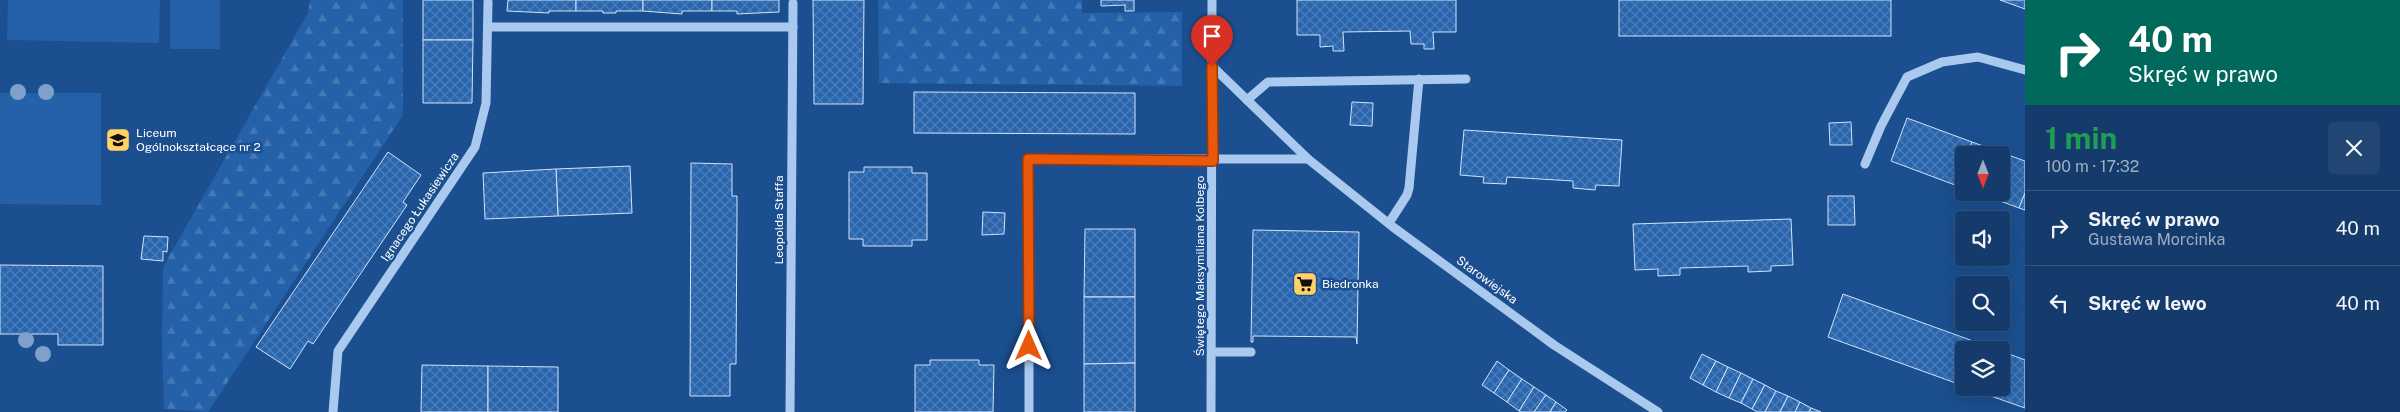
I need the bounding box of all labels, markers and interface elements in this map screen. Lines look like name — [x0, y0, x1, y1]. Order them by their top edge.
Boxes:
pin — [1191, 15, 1233, 66]
text: 40 m — [2128, 19, 2213, 60]
icon: right — [2045, 20, 2110, 85]
icon: arrive — [1198, 22, 1226, 50]
text: Skręć w prawo — [2128, 61, 2278, 87]
text: 1 min — [2045, 120, 2117, 156]
button: close — [2328, 122, 2380, 174]
place label: Liceum Ogólnokształcące nr 2 — [136, 126, 261, 154]
school or university icon: Liceum Ogólnokształcące nr 2 — [105, 127, 131, 153]
north arrow — [1955, 146, 2010, 201]
map controls — [1955, 146, 2010, 396]
street label: Ignacego Łukasiewicza — [378, 150, 462, 264]
text: 100 m · 17:32 — [2045, 157, 2139, 176]
street label: Leopolda Staffa — [772, 175, 786, 265]
street label: Świętego Maksymiliana Kolbego — [1193, 175, 1207, 356]
text: Skręć w prawo — [2088, 208, 2220, 230]
button: sound — [1955, 211, 2010, 266]
icon: right — [2045, 214, 2073, 242]
text: 40 m — [2335, 217, 2380, 239]
text: Gustawa Morcinka — [2088, 230, 2225, 249]
street label: Starowiejska — [1454, 253, 1520, 307]
supermarket icon: Biedronka — [1292, 271, 1318, 297]
button: search — [1955, 276, 2010, 331]
place label: Biedronka — [1322, 277, 1379, 291]
icon: left — [2045, 289, 2073, 317]
text: Skręć w lewo — [2088, 292, 2207, 314]
text: 40 m — [2335, 292, 2380, 314]
position arrow — [1002, 319, 1054, 371]
button: layers — [1955, 341, 2010, 396]

